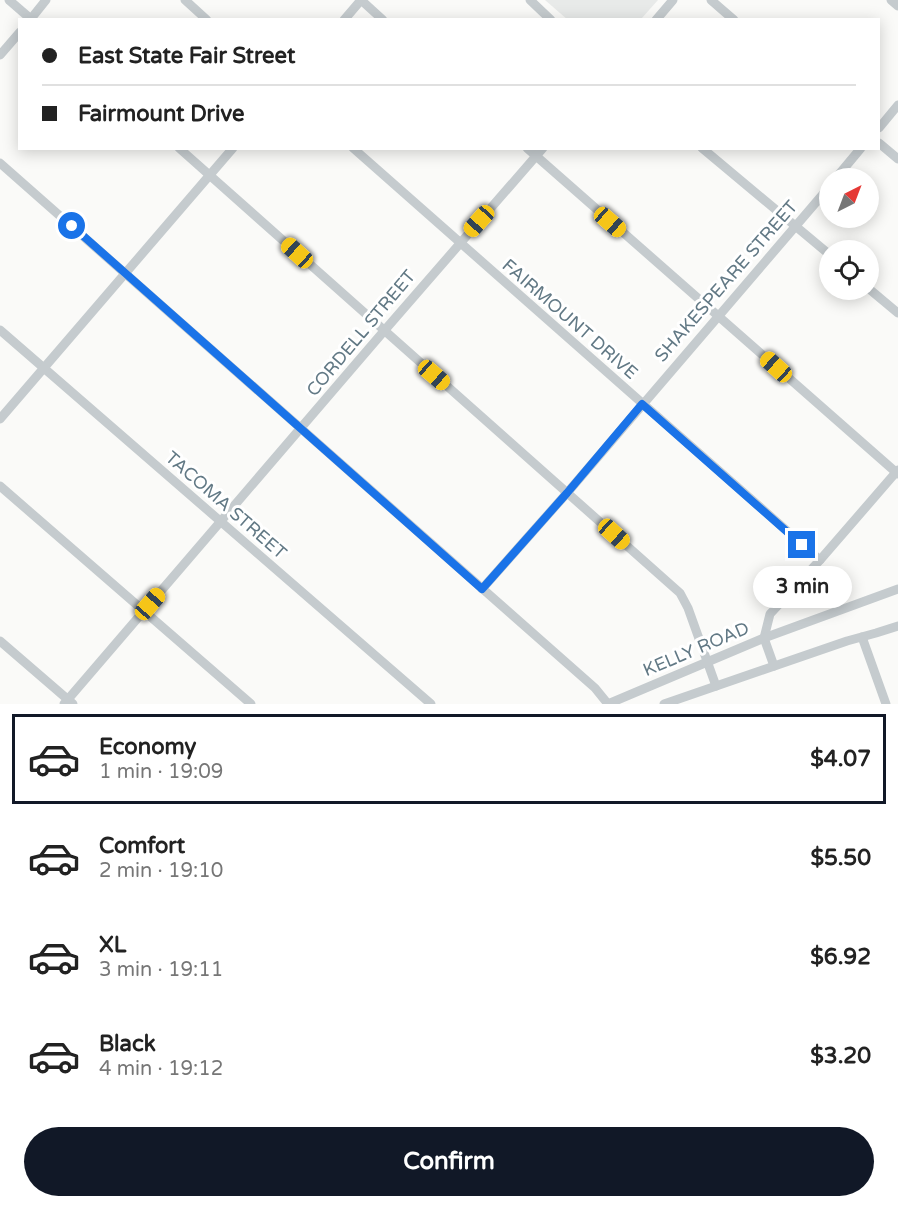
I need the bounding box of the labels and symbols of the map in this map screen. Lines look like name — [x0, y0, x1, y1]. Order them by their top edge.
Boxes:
north arrow — [819, 168, 879, 228]
street label: SHAKESPEARE STREET — [650, 196, 802, 366]
car — [460, 202, 498, 240]
car — [591, 203, 629, 241]
route start — [58, 212, 85, 239]
car — [278, 234, 316, 272]
street label: FAIRMOUNT DRIVE — [498, 254, 642, 384]
street label: CORDELL STREET — [302, 265, 420, 401]
car — [757, 348, 795, 386]
car — [415, 356, 453, 394]
street label: TACOMA STREET — [161, 446, 291, 564]
car — [595, 515, 633, 553]
route end — [788, 531, 815, 558]
callout: 3 min — [752, 566, 852, 608]
car — [131, 585, 169, 623]
street label: KELLY ROAD — [640, 617, 752, 681]

